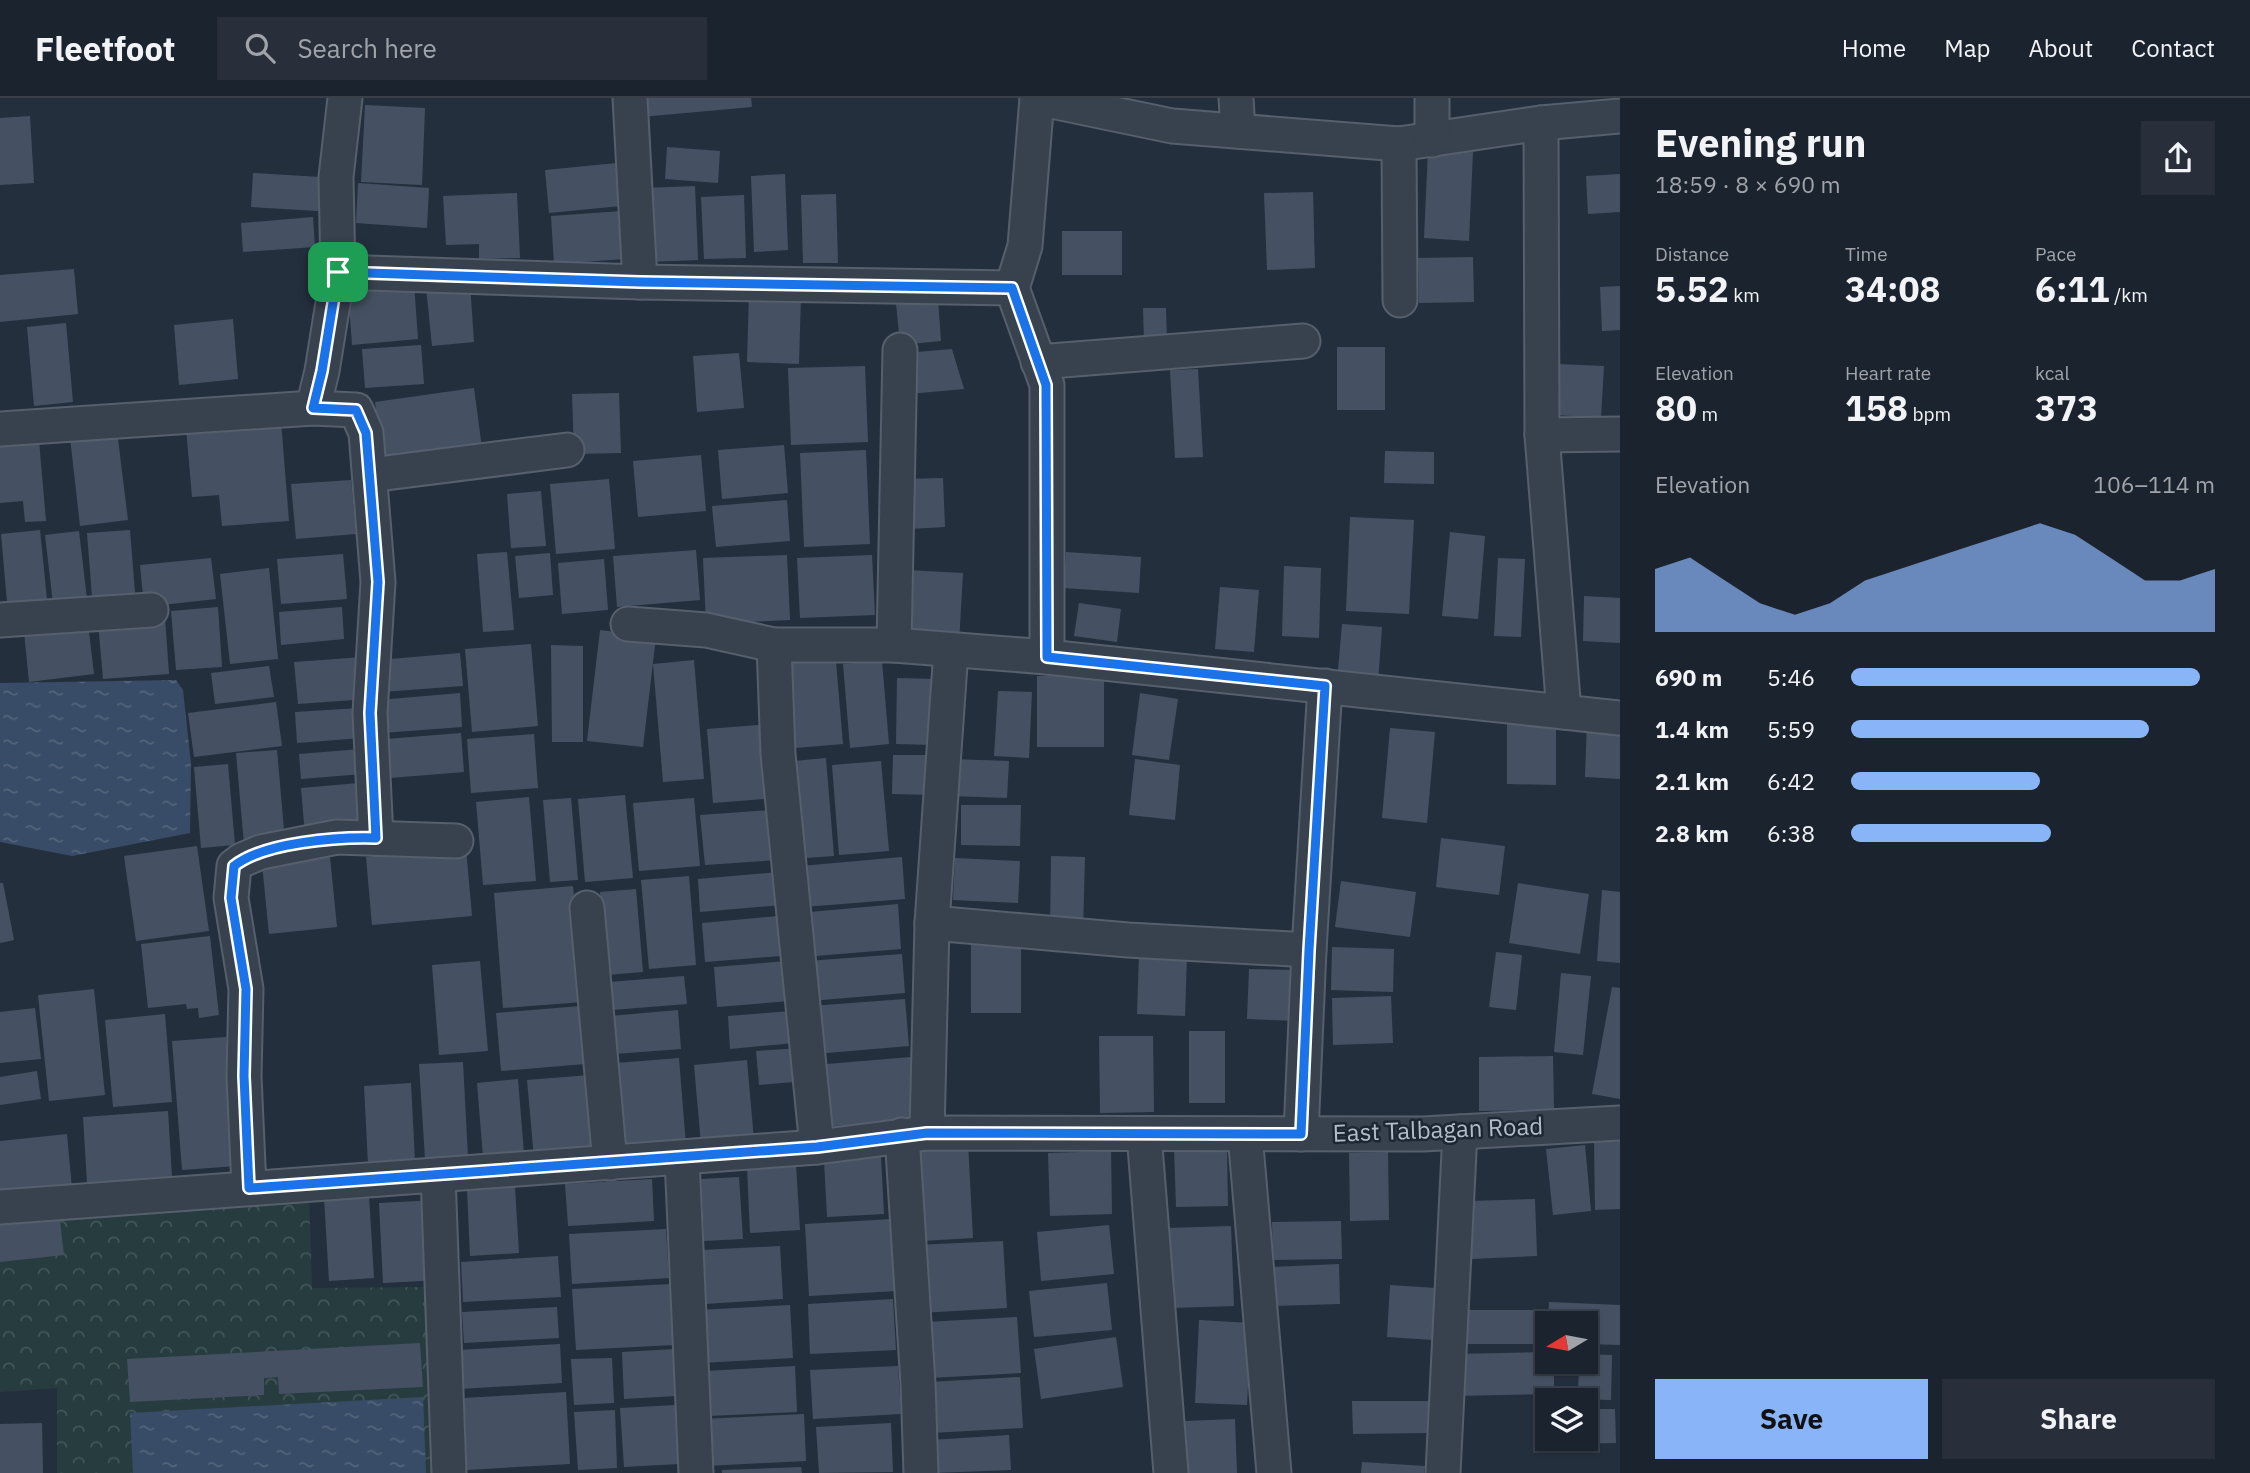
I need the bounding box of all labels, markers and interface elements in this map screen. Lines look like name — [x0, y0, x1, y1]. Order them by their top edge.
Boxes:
search box — [217, 17, 707, 80]
text: Fleetfoot — [35, 27, 175, 70]
icon: search — [241, 29, 279, 67]
text: Search here — [297, 31, 437, 65]
text: Home — [1842, 32, 1906, 64]
text: Map — [1944, 32, 1990, 64]
text: About — [2028, 32, 2093, 64]
text: Contact — [2131, 32, 2215, 64]
text: Evening run — [1655, 118, 1866, 167]
button: share — [2141, 121, 2215, 195]
text: 18:59 · 8 × 690 m — [1655, 169, 1841, 199]
pin — [308, 242, 368, 302]
text: Distance — [1655, 242, 1729, 266]
text: Time — [1845, 242, 1888, 266]
text: Pace — [2035, 242, 2076, 266]
icon: arrive — [319, 253, 357, 291]
text: 5.52 — [1655, 266, 1729, 312]
text: 34:08 — [1845, 266, 1941, 312]
text: 6:11 — [2035, 266, 2110, 312]
text: km — [1729, 283, 1760, 307]
text: /km — [2110, 283, 2148, 307]
text: Elevation — [1655, 361, 1734, 385]
text: Heart rate — [1845, 361, 1931, 385]
text: kcal — [2035, 361, 2070, 385]
text: 80 — [1655, 385, 1697, 431]
text: 158 — [1845, 385, 1908, 431]
text: 373 — [2035, 385, 2098, 431]
text: m — [1697, 402, 1718, 426]
text: bpm — [1908, 402, 1951, 426]
text: Elevation — [1655, 469, 1750, 499]
text: 106–114 m — [2093, 469, 2215, 499]
text: 690 m — [1655, 662, 1722, 692]
text: 5:46 — [1767, 662, 1815, 692]
text: 1.4 km — [1655, 714, 1729, 744]
text: 5:59 — [1767, 714, 1815, 744]
text: 2.1 km — [1655, 766, 1729, 796]
text: 6:42 — [1767, 766, 1815, 796]
text: 2.8 km — [1655, 818, 1729, 848]
text: 6:38 — [1767, 818, 1815, 848]
street label: East Talbagan Road — [1332, 1109, 1544, 1149]
north arrow — [1535, 1311, 1598, 1374]
map controls — [1535, 1311, 1598, 1451]
button: Save — [1655, 1379, 1928, 1459]
button: Share — [1942, 1379, 2215, 1459]
button: layers — [1535, 1388, 1598, 1451]

